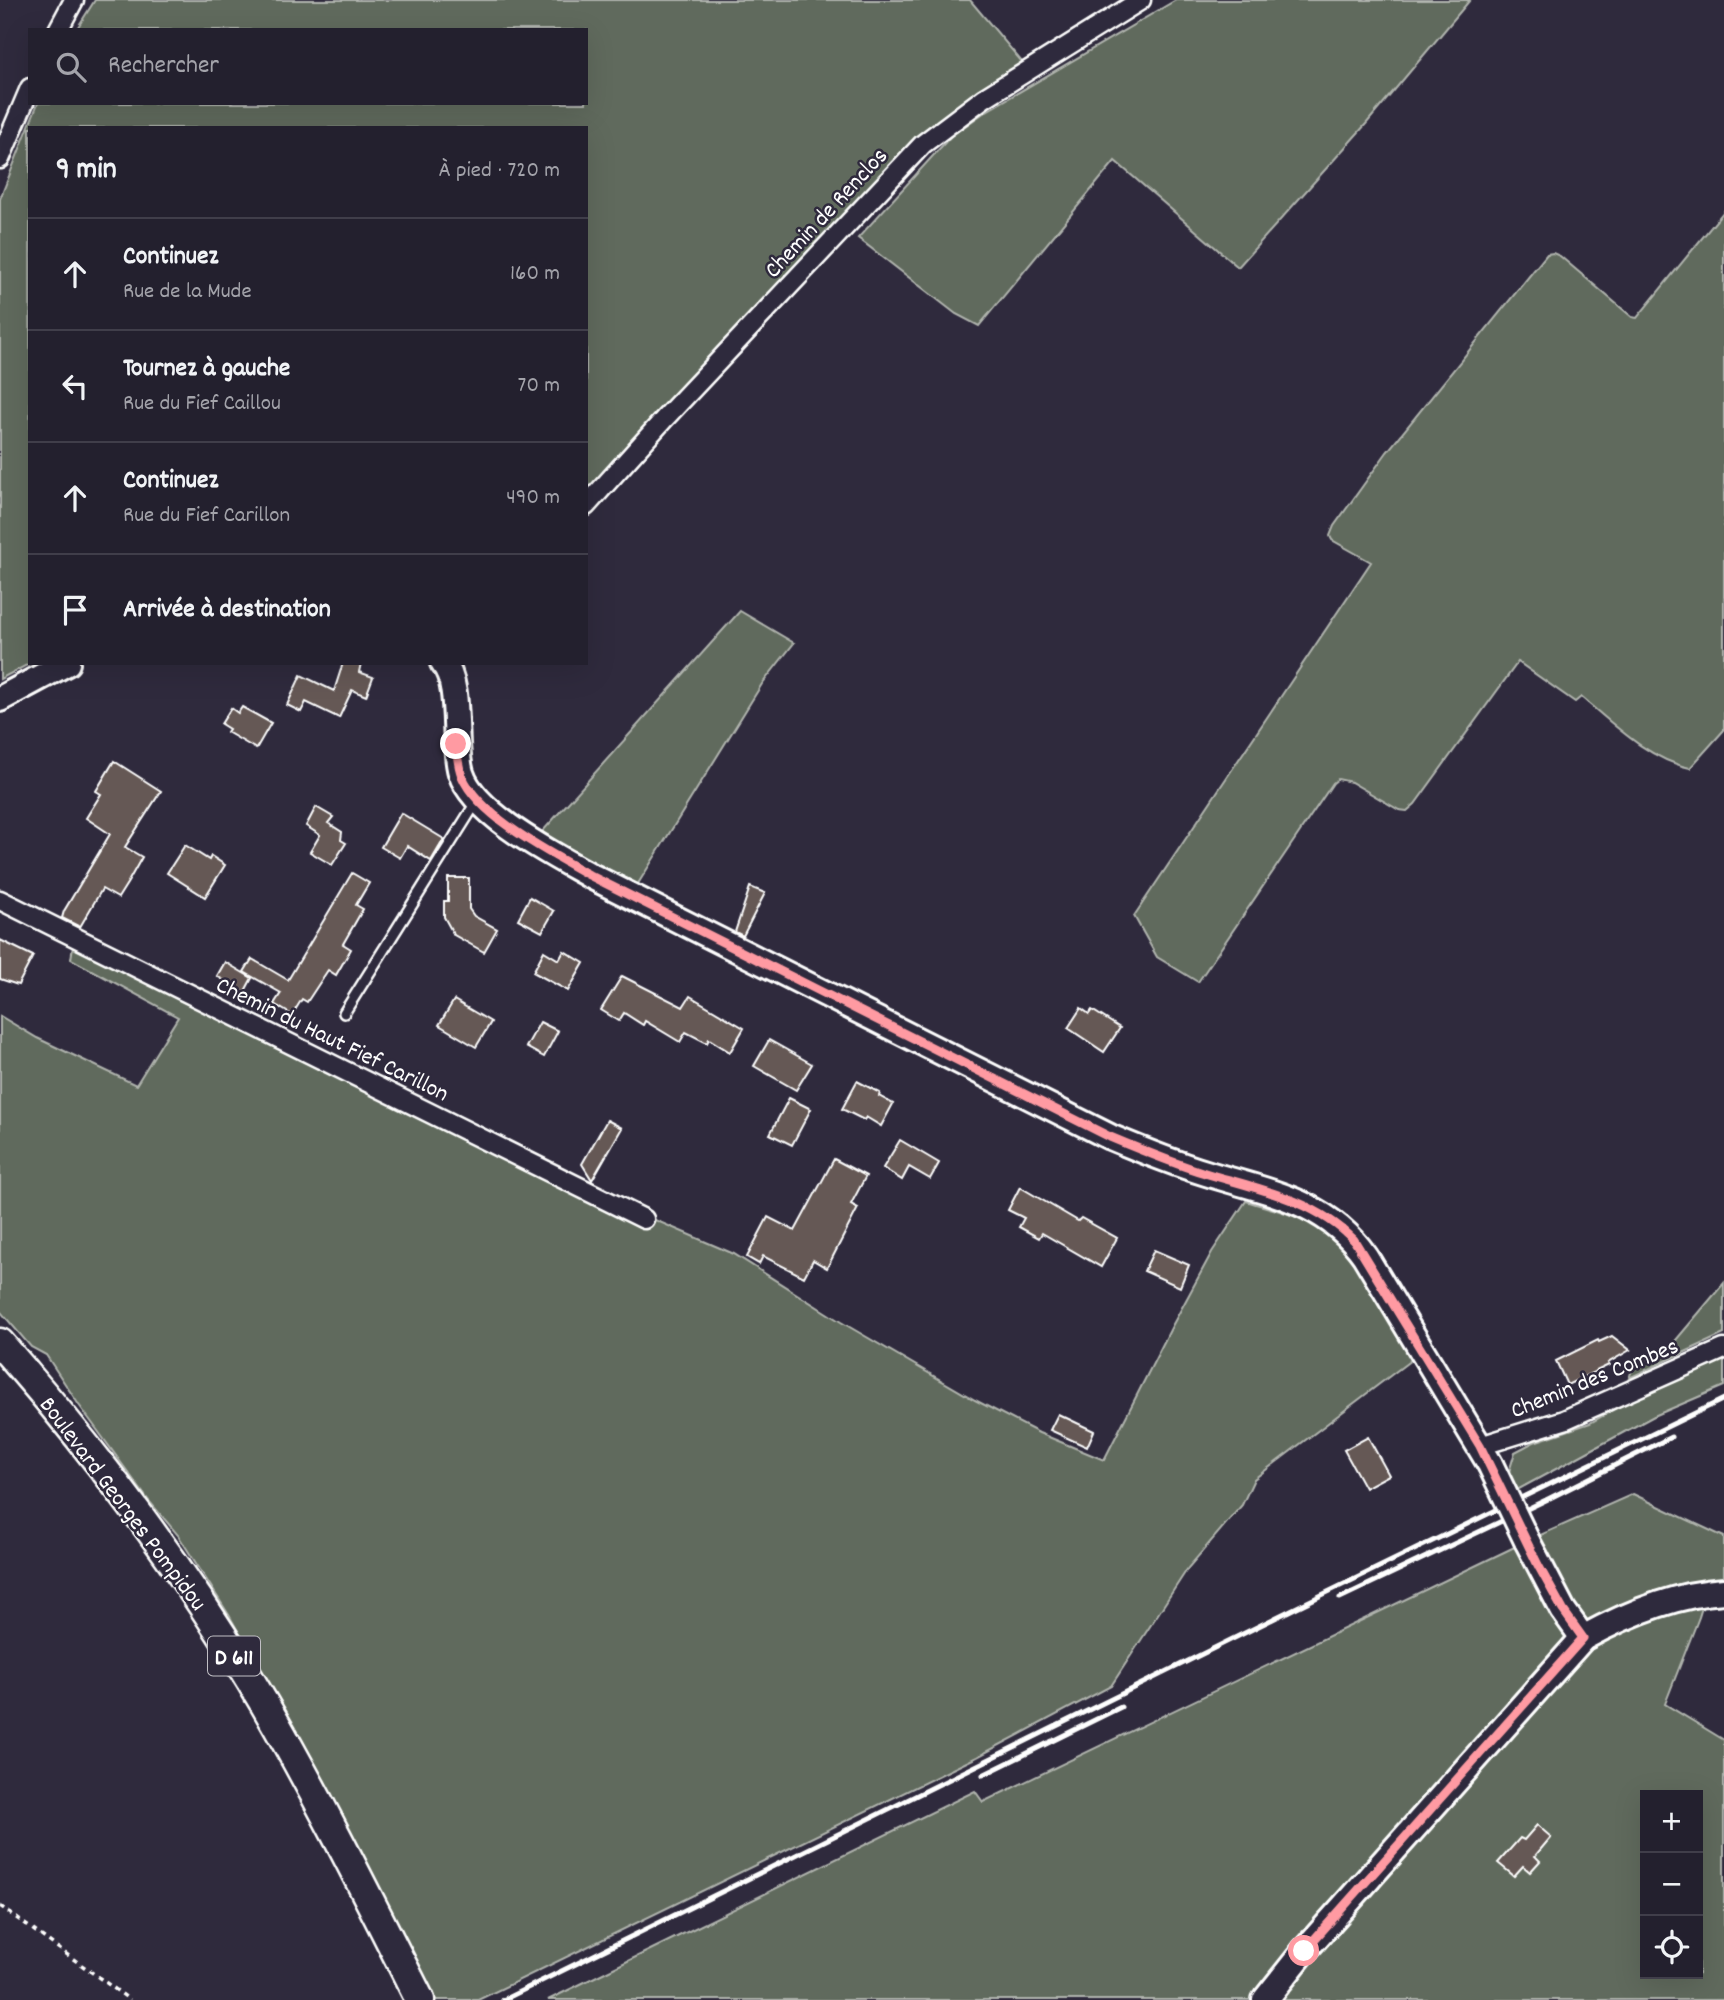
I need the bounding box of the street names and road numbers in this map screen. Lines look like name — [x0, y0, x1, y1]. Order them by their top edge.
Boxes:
street label: Chemin de Renclos — [758, 141, 897, 287]
street label: Chemin du Haut Fief Carillon — [209, 969, 454, 1112]
street label: Chemin des Combes — [1506, 1331, 1684, 1429]
street label: Boulevard Georges Pompidou — [30, 1391, 214, 1619]
road number: D 611 — [208, 1637, 260, 1676]

